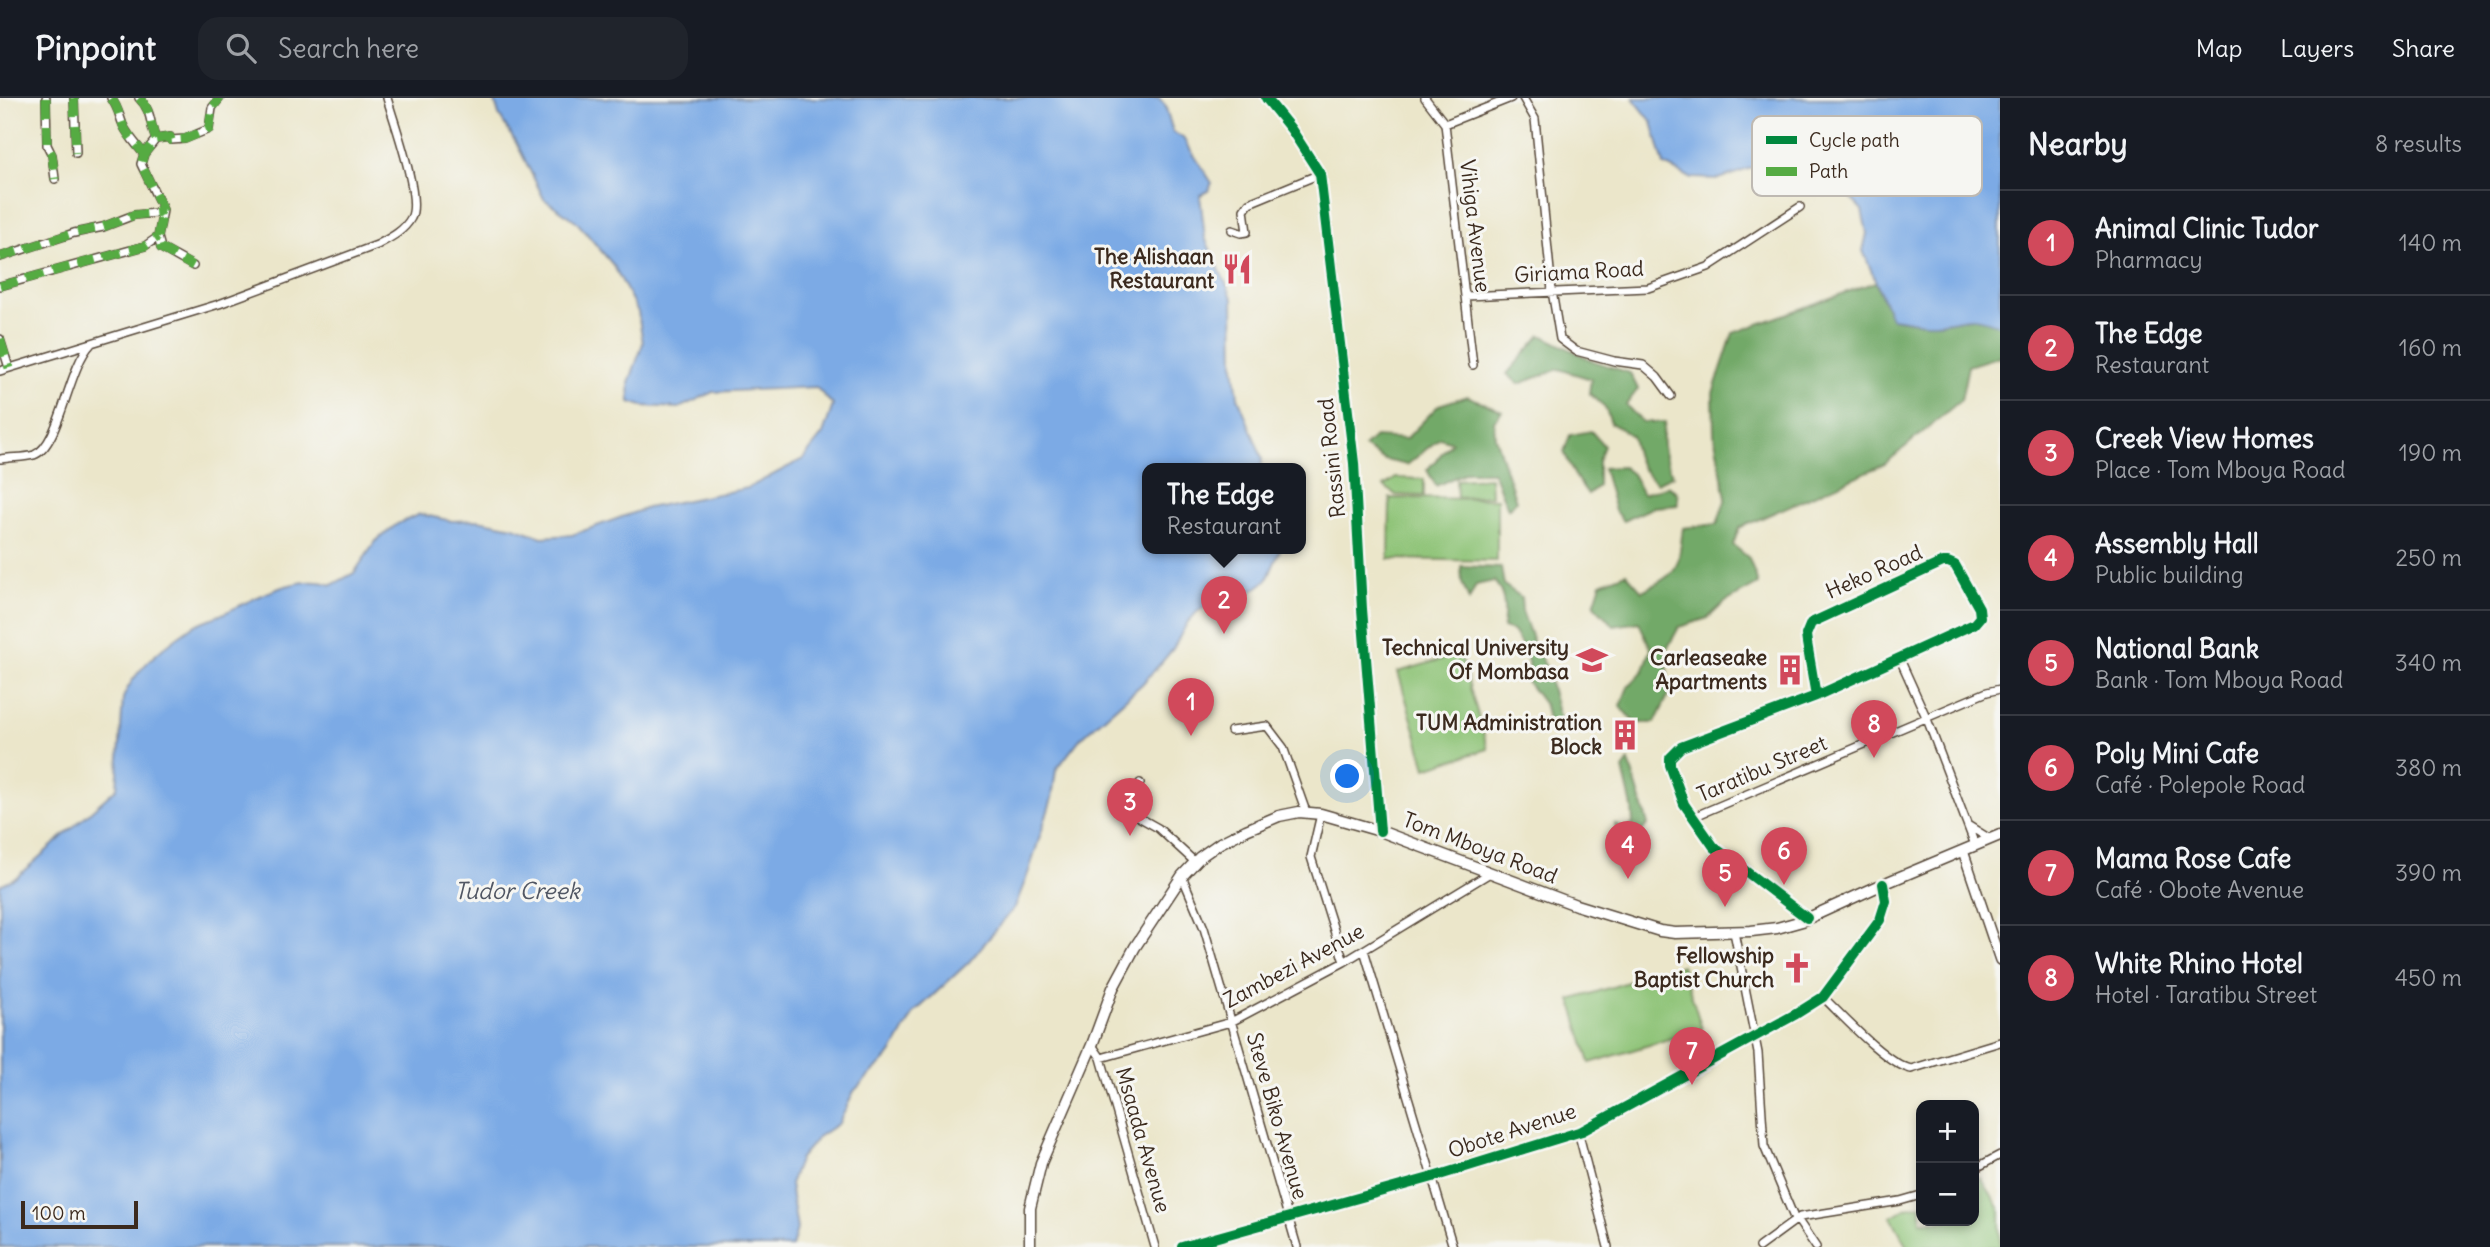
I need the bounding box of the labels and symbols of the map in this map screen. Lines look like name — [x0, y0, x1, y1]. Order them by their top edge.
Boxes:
legend — [1752, 116, 1982, 196]
text: Cycle path — [1809, 128, 1900, 152]
street label: Vihiga Avenue — [1454, 158, 1497, 294]
text: Path — [1809, 159, 1848, 183]
place label: The Alishaan Restaurant — [1094, 243, 1215, 294]
restaurant icon: The Alishaan Restaurant — [1220, 252, 1254, 286]
street label: Giriama Road — [1513, 255, 1644, 288]
street label: Rassini Road — [1312, 397, 1351, 519]
street label: Heko Road — [1821, 538, 1926, 605]
pin: 2 — [1201, 576, 1247, 634]
place label: Technical University Of Mombasa — [1382, 634, 1569, 685]
school or university icon: Technical University Of Mombasa — [1575, 643, 1609, 677]
place label: Carleaseake Apartments — [1650, 644, 1767, 695]
building icon: Carleaseake Apartments — [1773, 653, 1807, 687]
pin: 1 — [1168, 678, 1214, 736]
pin: 8 — [1851, 700, 1897, 758]
place label: TUM Administration Block — [1416, 709, 1602, 760]
building icon: TUM Administration Block — [1608, 718, 1642, 752]
street label: Taratibu Street — [1693, 729, 1831, 808]
your location — [1330, 759, 1364, 793]
pin: 3 — [1107, 778, 1153, 836]
street label: Tom Mboya Road — [1399, 806, 1561, 889]
pin: 4 — [1605, 821, 1651, 879]
pin: 6 — [1761, 827, 1807, 885]
pin: 5 — [1702, 849, 1748, 907]
water label: Tudor Creek — [454, 876, 581, 905]
street label: Zambezi Avenue — [1219, 917, 1369, 1014]
place label: Fellowship Baptist Church — [1634, 942, 1774, 993]
church icon: Fellowship Baptist Church — [1780, 951, 1814, 985]
pin: 7 — [1669, 1027, 1715, 1085]
street label: Steve Biko Avenue — [1241, 1029, 1314, 1202]
street label: Msaada Avenue — [1110, 1064, 1177, 1216]
street label: Obote Avenue — [1444, 1097, 1579, 1164]
scale bar — [21, 1198, 138, 1230]

